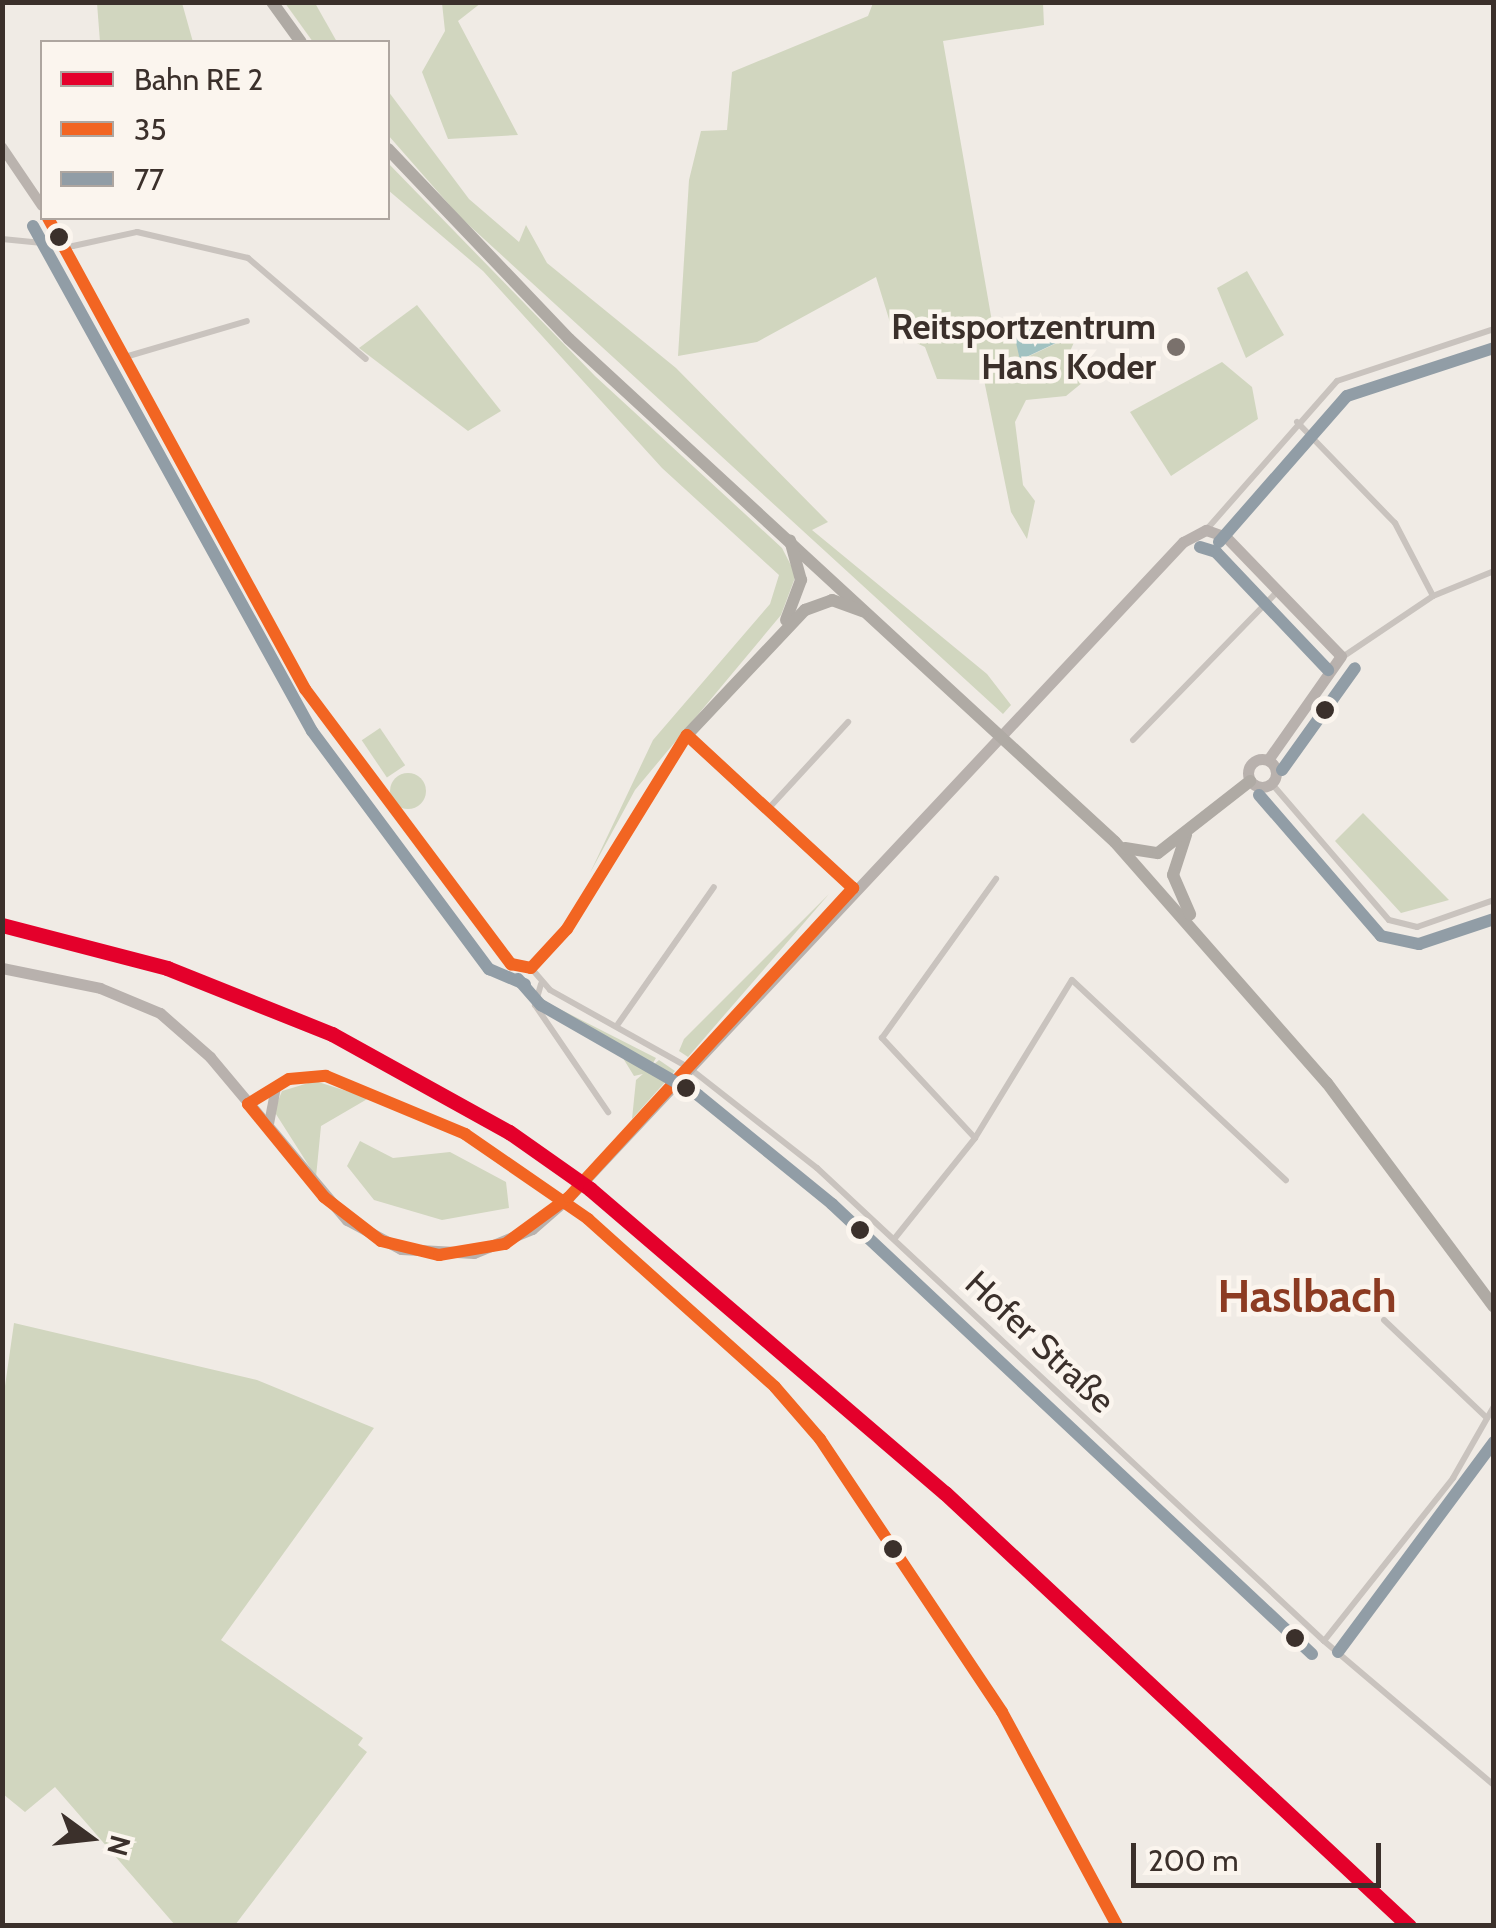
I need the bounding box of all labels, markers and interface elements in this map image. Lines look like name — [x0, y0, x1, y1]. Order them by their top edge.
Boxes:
legend — [40, 40, 390, 220]
text: Bahn RE 2 — [134, 61, 263, 98]
text: 35 — [134, 111, 166, 148]
text: 77 — [134, 161, 164, 198]
unlabelled marker — [49, 227, 69, 247]
place label: Reitsportzentrum Hans Koder — [891, 306, 1156, 388]
marker: Reitsportzentrum Hans Koder — [1165, 336, 1187, 358]
unlabelled marker — [1315, 700, 1335, 720]
unlabelled marker — [676, 1078, 696, 1098]
unlabelled marker — [850, 1220, 870, 1240]
street label: Hofer Straße — [957, 1262, 1123, 1422]
district label: Haslbach — [1217, 1270, 1397, 1324]
unlabelled marker — [883, 1539, 903, 1559]
unlabelled marker — [1285, 1628, 1305, 1648]
north arrow — [40, 1788, 140, 1888]
scale bar — [1136, 1823, 1386, 1885]
text: N — [100, 1832, 138, 1860]
text: 200 m — [1148, 1842, 1239, 1879]

